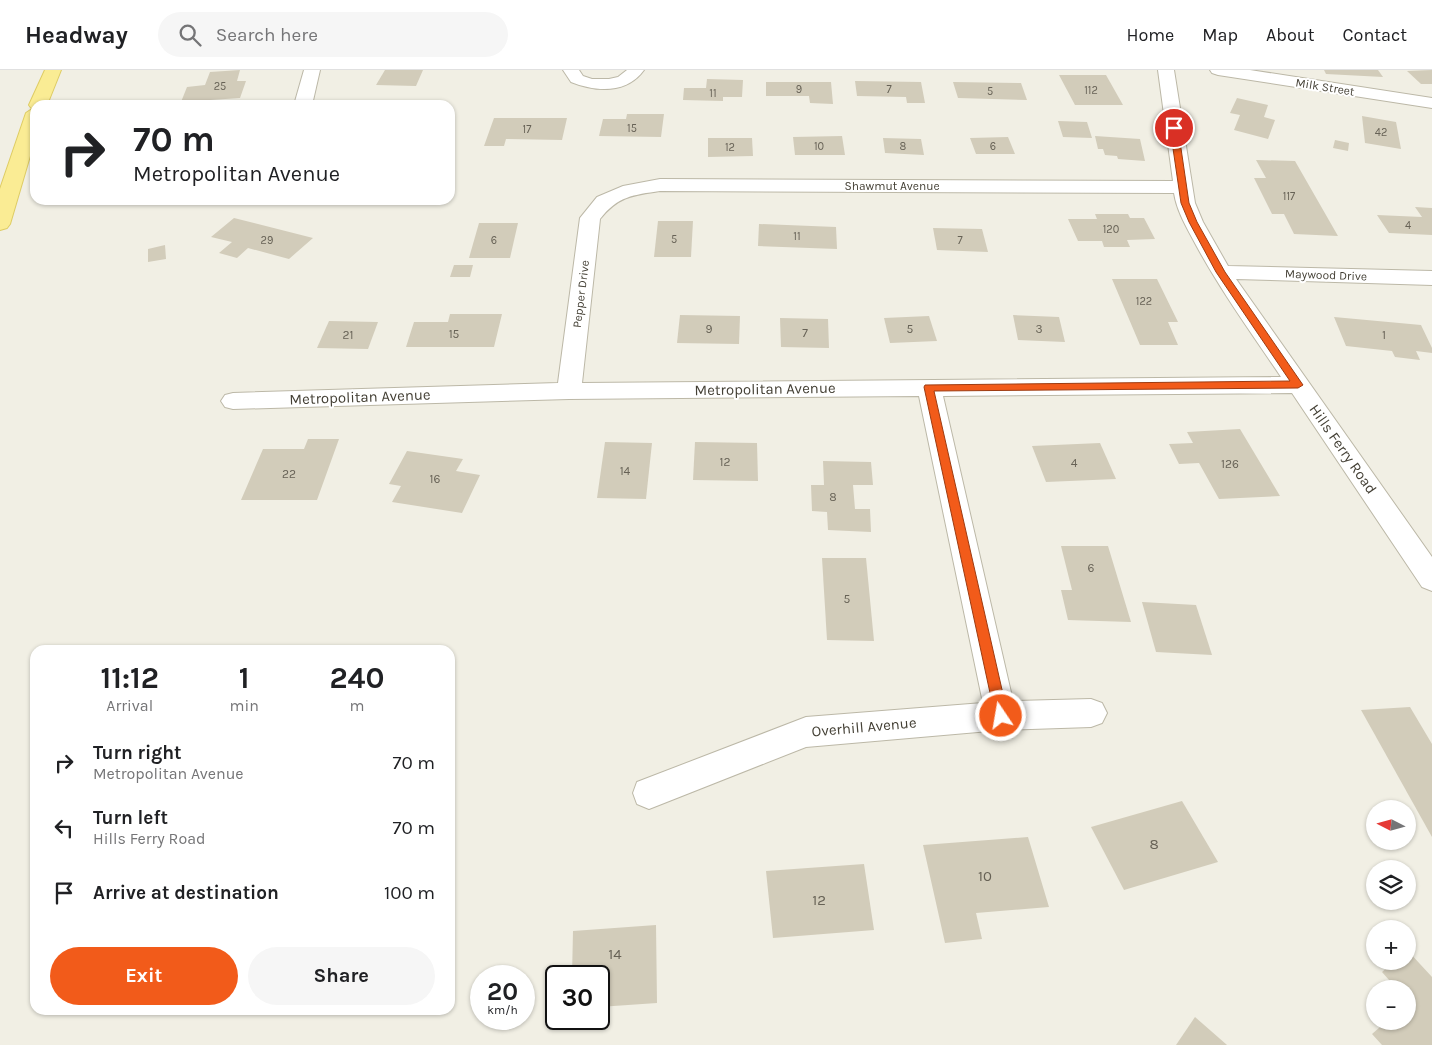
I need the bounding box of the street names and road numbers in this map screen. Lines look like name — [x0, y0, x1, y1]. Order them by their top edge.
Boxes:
street label: Milk Street — [1294, 75, 1356, 99]
street label: Shawmut Avenue — [844, 179, 940, 193]
street label: Pepper Drive — [570, 259, 592, 329]
street label: Maywood Drive — [1285, 267, 1367, 283]
street label: Metropolitan Avenue — [694, 379, 836, 399]
street label: Metropolitan Avenue — [289, 386, 431, 408]
street label: Hills Ferry Road — [1305, 401, 1381, 497]
street label: Overhill Avenue — [811, 713, 917, 741]

